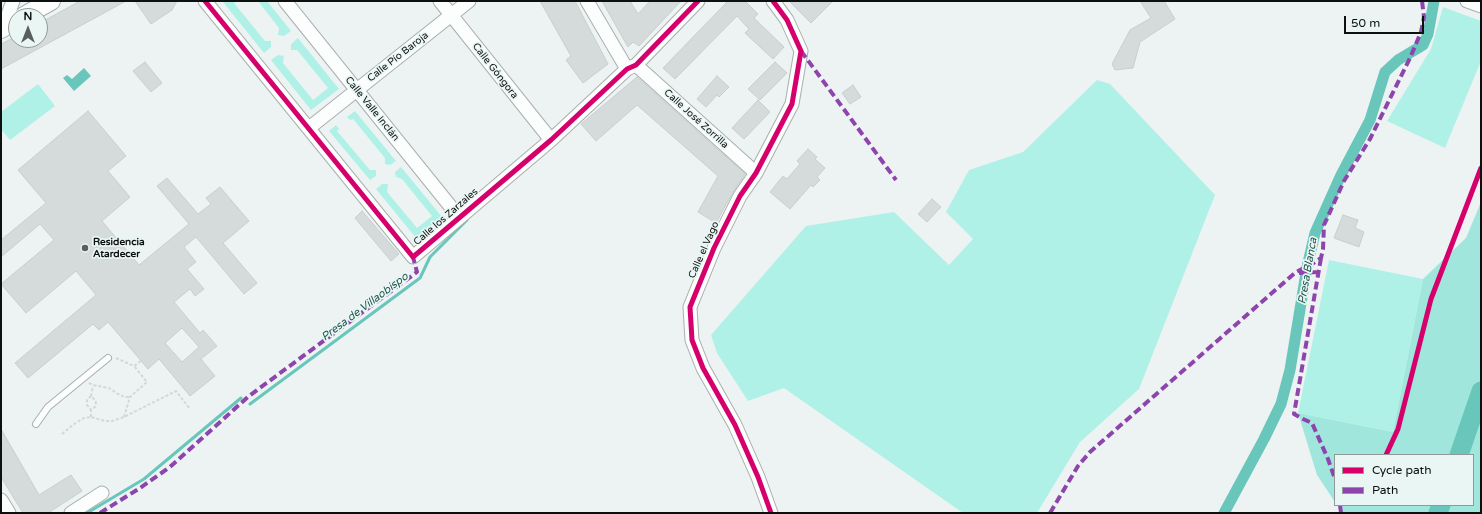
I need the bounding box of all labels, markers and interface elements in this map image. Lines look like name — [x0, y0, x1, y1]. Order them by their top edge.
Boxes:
north arrow — [8, 8, 48, 48]
scale bar — [1346, 8, 1426, 34]
text: N — [24, 10, 32, 23]
text: 50 m — [1351, 16, 1380, 30]
street label: Calle Pío Baroja — [365, 29, 431, 85]
street label: Calle Góngora — [470, 41, 520, 101]
street label: Calle Valle Inclán — [342, 74, 402, 144]
street label: Calle José Zorrilla — [661, 87, 731, 151]
street label: Calle los Zarzales — [411, 186, 481, 248]
street label: Calle el Vago — [686, 220, 722, 280]
place label: Residencia Atardecer — [93, 236, 145, 260]
water label: Presa Blanca — [1296, 237, 1320, 305]
marker: Residencia Atardecer — [80, 243, 90, 253]
water label: Presa de Villaobispo — [319, 270, 411, 344]
legend — [1334, 454, 1474, 506]
text: Cycle path — [1372, 463, 1431, 477]
text: Path — [1372, 483, 1398, 497]

